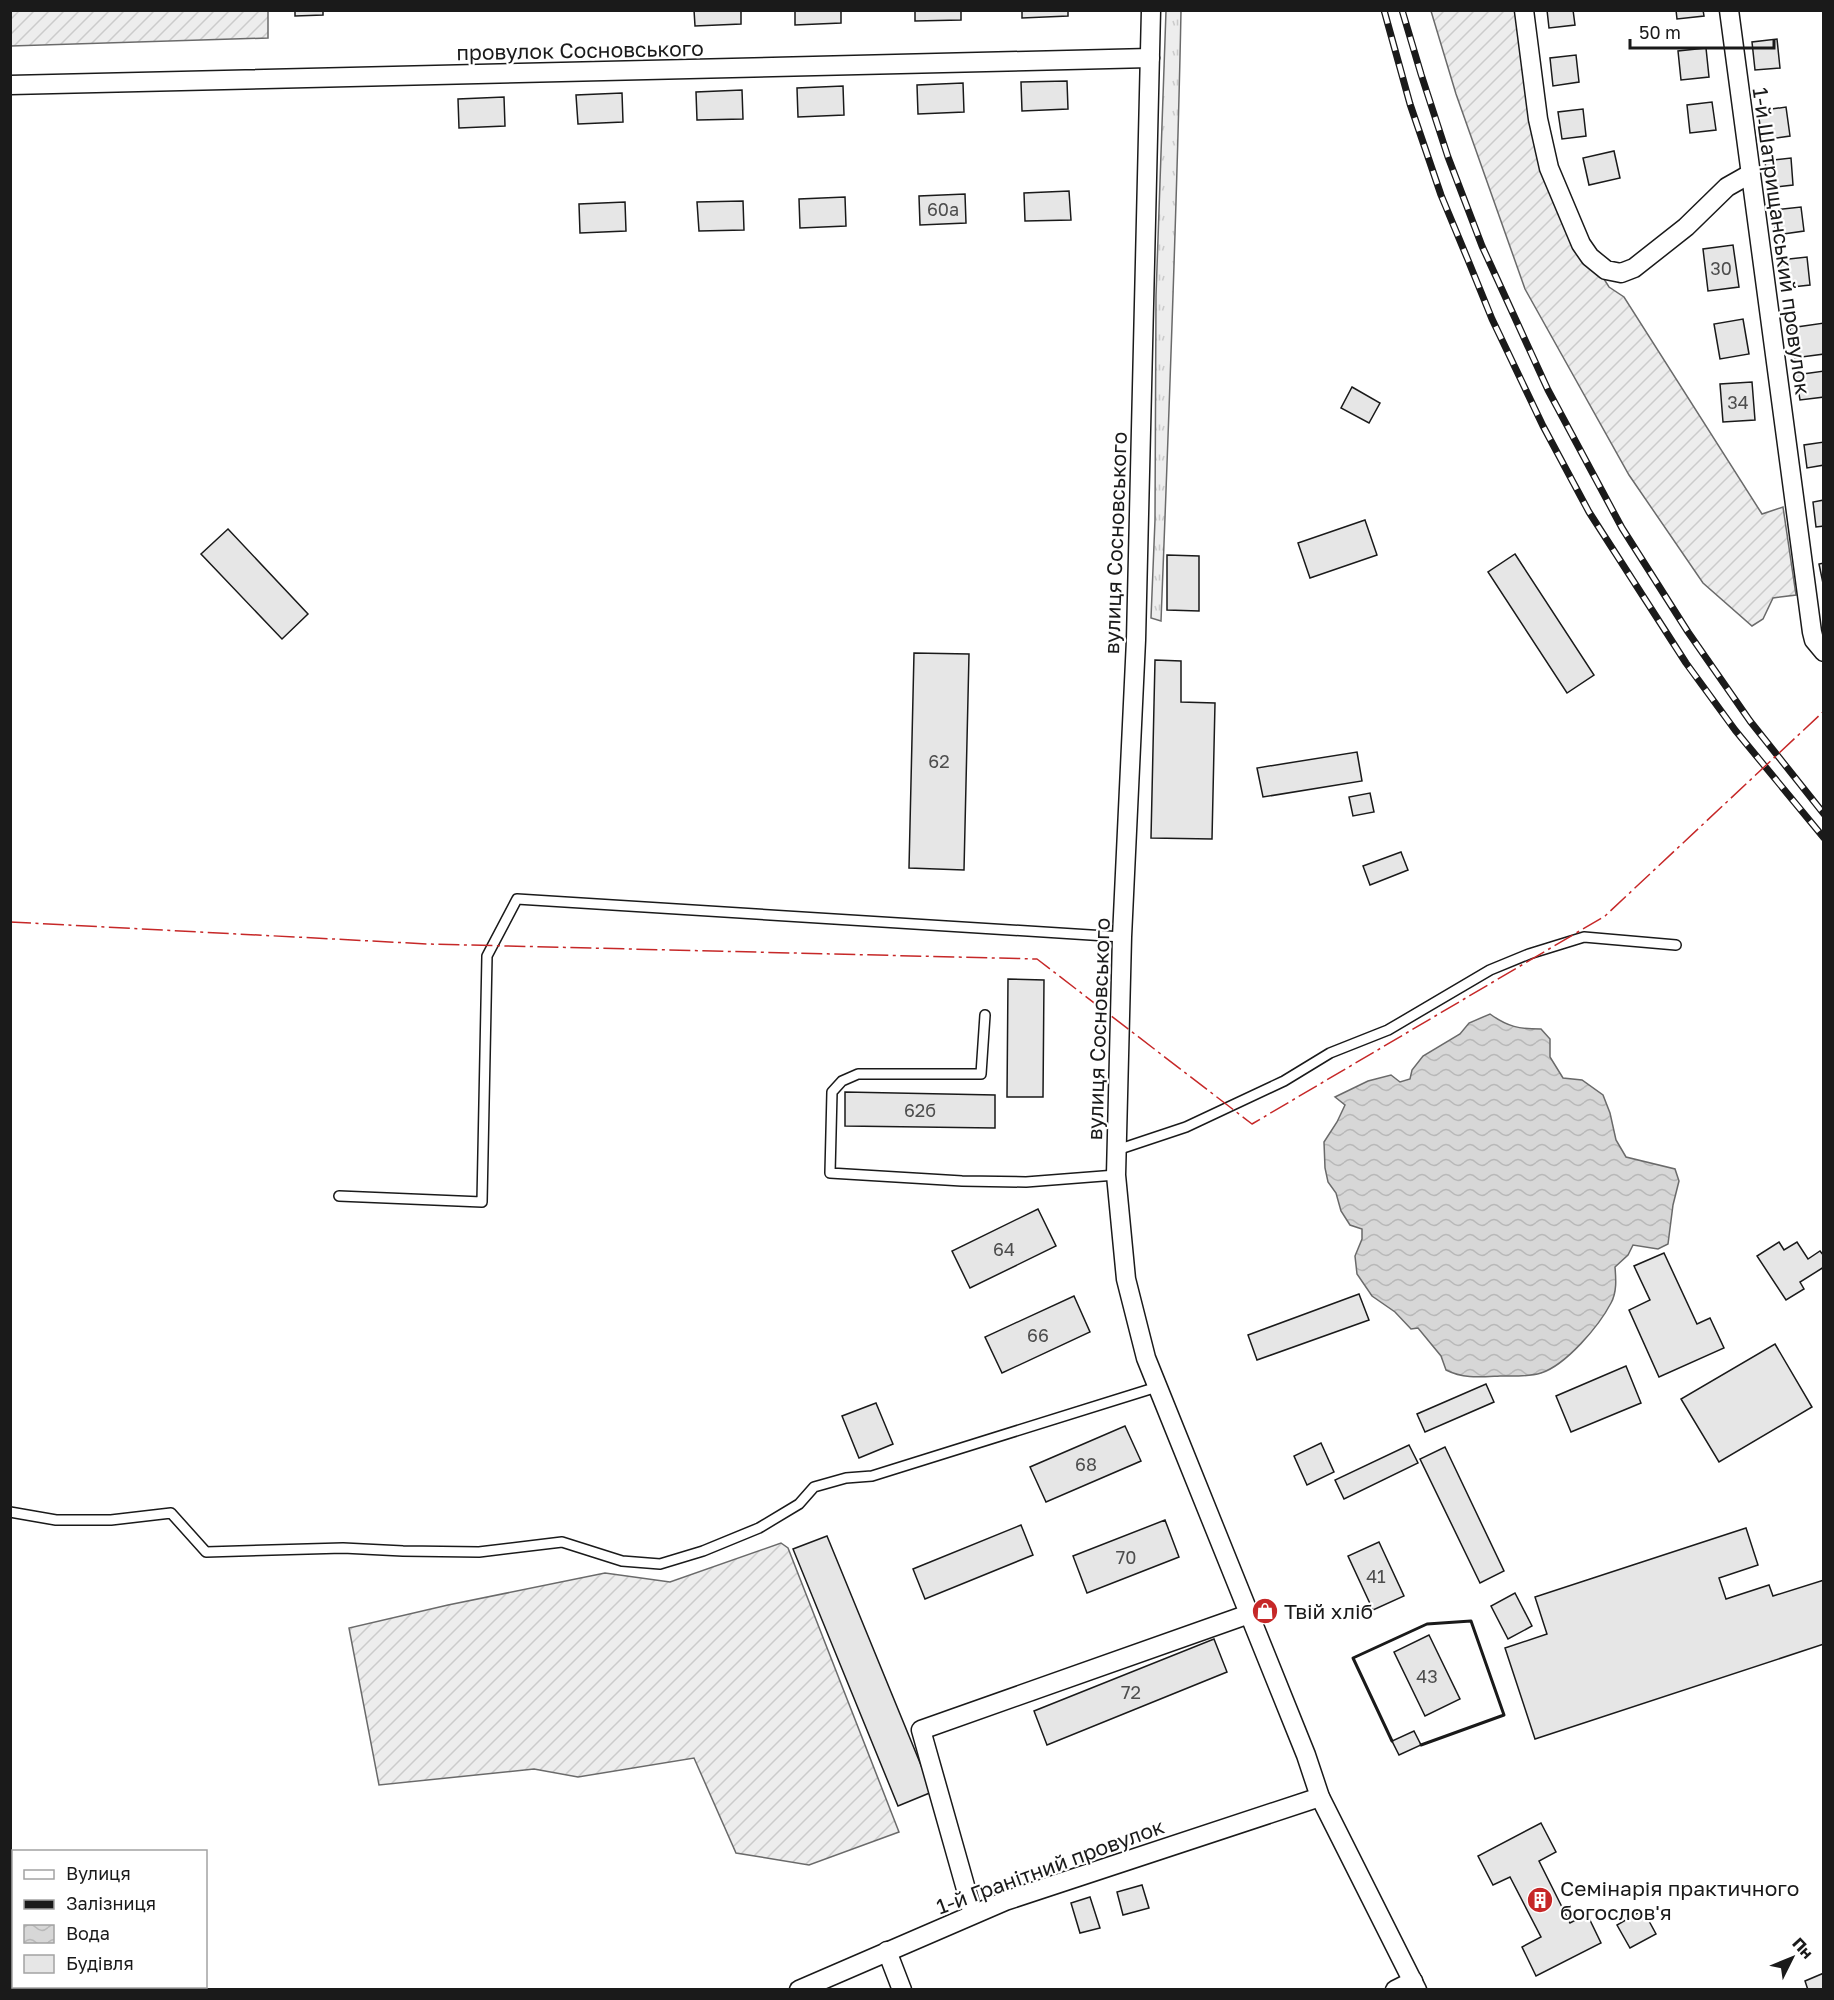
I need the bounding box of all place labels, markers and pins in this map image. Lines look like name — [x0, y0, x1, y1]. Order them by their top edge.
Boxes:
shop icon: Твій хліб — [1250, 1596, 1280, 1626]
place label: Твій хліб — [1284, 1598, 1373, 1624]
place label: Семінарія практичного богослов'я — [1560, 1875, 1799, 1925]
building icon: Семінарія практичного богослов'я — [1525, 1885, 1555, 1915]

